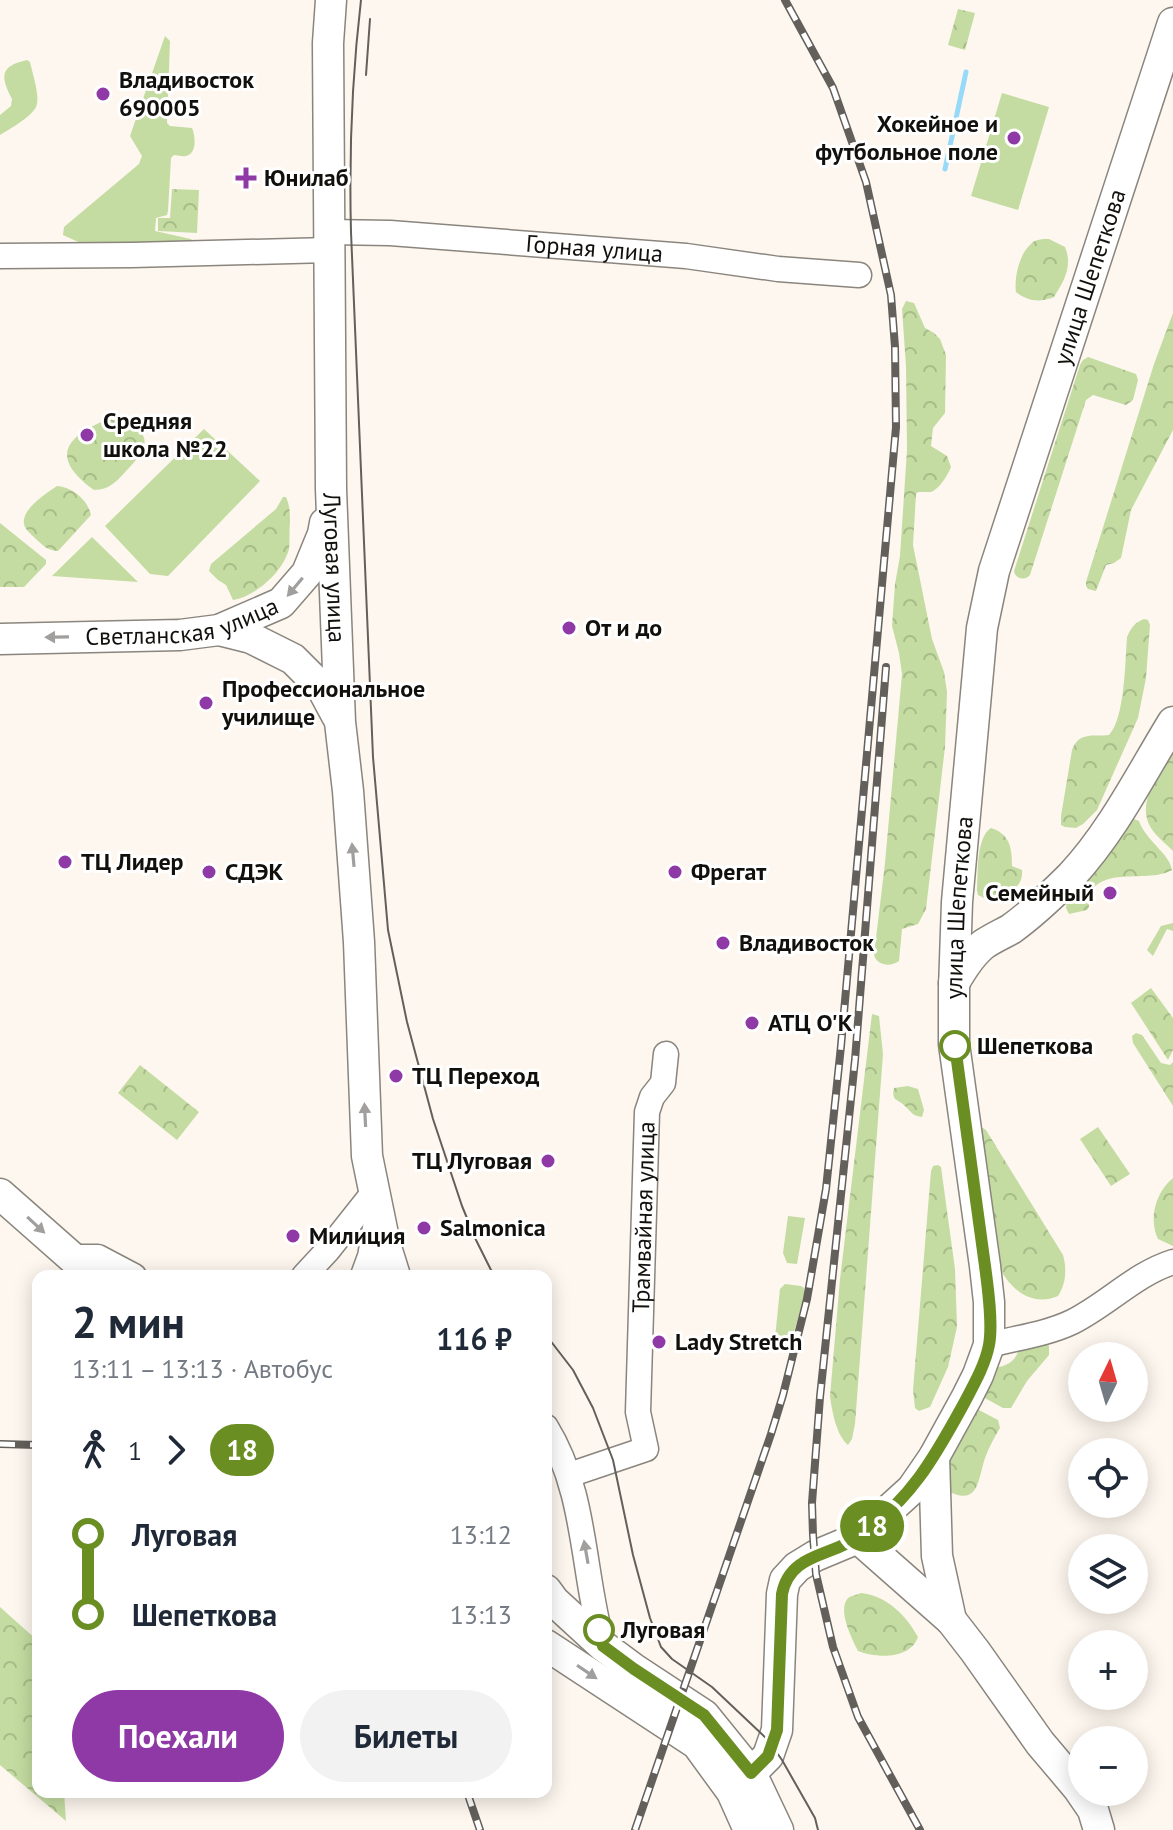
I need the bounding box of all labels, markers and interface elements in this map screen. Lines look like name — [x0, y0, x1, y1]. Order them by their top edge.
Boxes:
place label: Владивосток 690005 — [119, 64, 254, 123]
marker: Владивосток 690005 — [94, 85, 112, 103]
place label: Хокейное и футбольное поле — [815, 108, 998, 167]
marker: Хокейное и футбольное поле — [1005, 129, 1023, 147]
place label: Юнилаб — [264, 162, 349, 193]
marker: Юнилаб — [235, 167, 257, 189]
street label: улица Шепеткова — [1046, 185, 1133, 369]
street label: Горная улица — [525, 228, 664, 269]
place label: Средняя школа №22 — [103, 405, 228, 464]
marker: Средняя школа №22 — [78, 426, 96, 444]
street label: Луговая улица — [316, 491, 353, 644]
one-way arrow — [287, 577, 304, 597]
street label: Светланская улица — [85, 590, 283, 652]
place label: От и до — [585, 612, 662, 643]
marker: От и до — [560, 619, 578, 637]
one-way arrow — [44, 631, 69, 644]
place label: Профессиональное училище — [221, 673, 425, 732]
marker: Профессиональное училище — [197, 694, 215, 712]
street label: улица Шепеткова — [938, 815, 980, 999]
one-way arrow — [346, 842, 359, 867]
place label: ТЦ Лидер — [81, 846, 184, 877]
marker: ТЦ Лидер — [56, 853, 74, 871]
place label: СДЭК — [225, 856, 284, 887]
place label: Фрегат — [691, 856, 767, 887]
marker: СДЭК — [200, 863, 218, 881]
marker: Фрегат — [666, 863, 684, 881]
place label: Семейный — [985, 877, 1094, 908]
marker: Семейный — [1101, 884, 1119, 902]
place label: Владивосток — [739, 927, 874, 958]
marker: Владивосток — [714, 934, 732, 952]
place label: АТЦ О'К — [768, 1007, 853, 1038]
marker: АТЦ О'К — [743, 1014, 761, 1032]
place label: Шепеткова — [977, 1030, 1093, 1061]
marker: Шепеткова — [940, 1031, 970, 1061]
place label: ТЦ Переход — [412, 1060, 540, 1091]
marker: ТЦ Переход — [387, 1067, 405, 1085]
one-way arrow — [358, 1102, 371, 1127]
street label: Трамвайная улица — [625, 1121, 662, 1314]
place label: ТЦ Луговая — [412, 1145, 532, 1176]
marker: ТЦ Луговая — [539, 1152, 557, 1170]
place label: Salmonica — [440, 1212, 546, 1243]
one-way arrow — [27, 1216, 46, 1234]
marker: Salmonica — [415, 1219, 433, 1237]
place label: Милиция — [309, 1220, 405, 1251]
marker: Милиция — [284, 1227, 302, 1245]
text: 2 мин — [72, 1293, 185, 1350]
text: 116 ₽ — [436, 1319, 512, 1358]
place label: Lady Stretch — [675, 1326, 802, 1357]
marker: Lady Stretch — [650, 1333, 668, 1351]
north arrow — [1068, 1342, 1148, 1422]
map controls — [1068, 1342, 1148, 1806]
text: 13:11 – 13:13 · Автобус — [72, 1352, 333, 1385]
icon: walk — [72, 1428, 116, 1472]
icon: forward — [154, 1428, 198, 1472]
text: 18 — [226, 1431, 258, 1468]
text: 1 — [128, 1434, 142, 1467]
button: locate — [1068, 1438, 1148, 1518]
line badge: 18 — [836, 1500, 908, 1552]
text: 18 — [856, 1507, 888, 1544]
text: Луговая — [132, 1515, 237, 1554]
text: 13:12 — [450, 1518, 512, 1551]
button: layers — [1068, 1534, 1148, 1614]
one-way arrow — [579, 1540, 591, 1565]
text: Шепеткова — [132, 1595, 277, 1634]
text: 13:13 — [450, 1598, 512, 1631]
place label: Луговая — [620, 1614, 705, 1645]
marker: Луговая — [584, 1615, 614, 1645]
button: + — [1068, 1630, 1148, 1710]
one-way arrow — [576, 1664, 597, 1679]
button: Поехали — [72, 1690, 284, 1782]
button: Билеты — [300, 1690, 512, 1782]
button: − — [1068, 1726, 1148, 1806]

